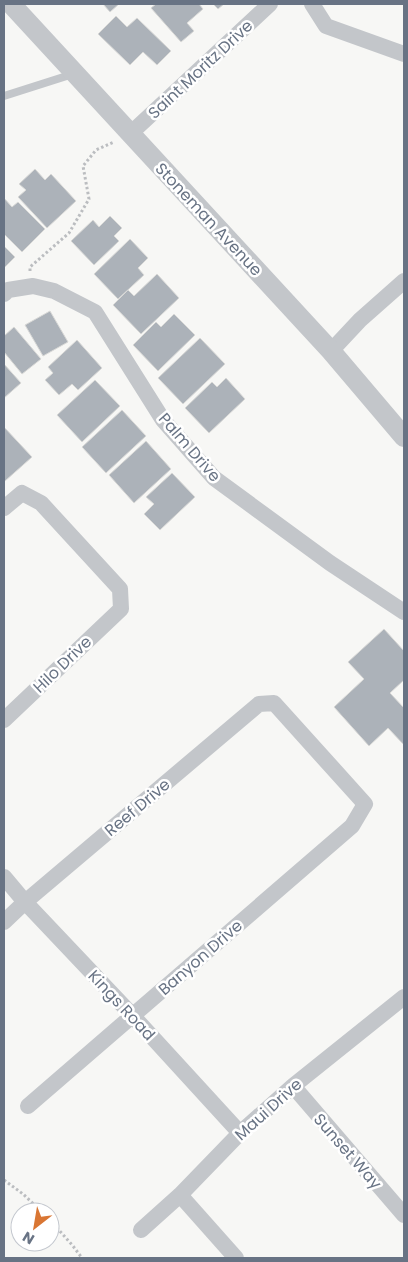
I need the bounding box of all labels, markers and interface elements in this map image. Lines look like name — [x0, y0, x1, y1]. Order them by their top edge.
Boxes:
street label: Saint Moritz Drive — [143, 15, 258, 124]
street label: Stoneman Avenue — [150, 158, 267, 281]
street label: Palm Drive — [153, 408, 226, 487]
street label: Hilo Drive — [28, 630, 97, 698]
street label: Reef Drive — [100, 773, 175, 842]
street label: Banyon Drive — [153, 914, 247, 1000]
street label: Kings Road — [83, 965, 160, 1046]
street label: Maui Drive — [230, 1073, 307, 1146]
street label: Sunset Way — [308, 1108, 387, 1194]
north arrow — [10, 1202, 60, 1252]
text: N — [19, 1227, 38, 1249]

